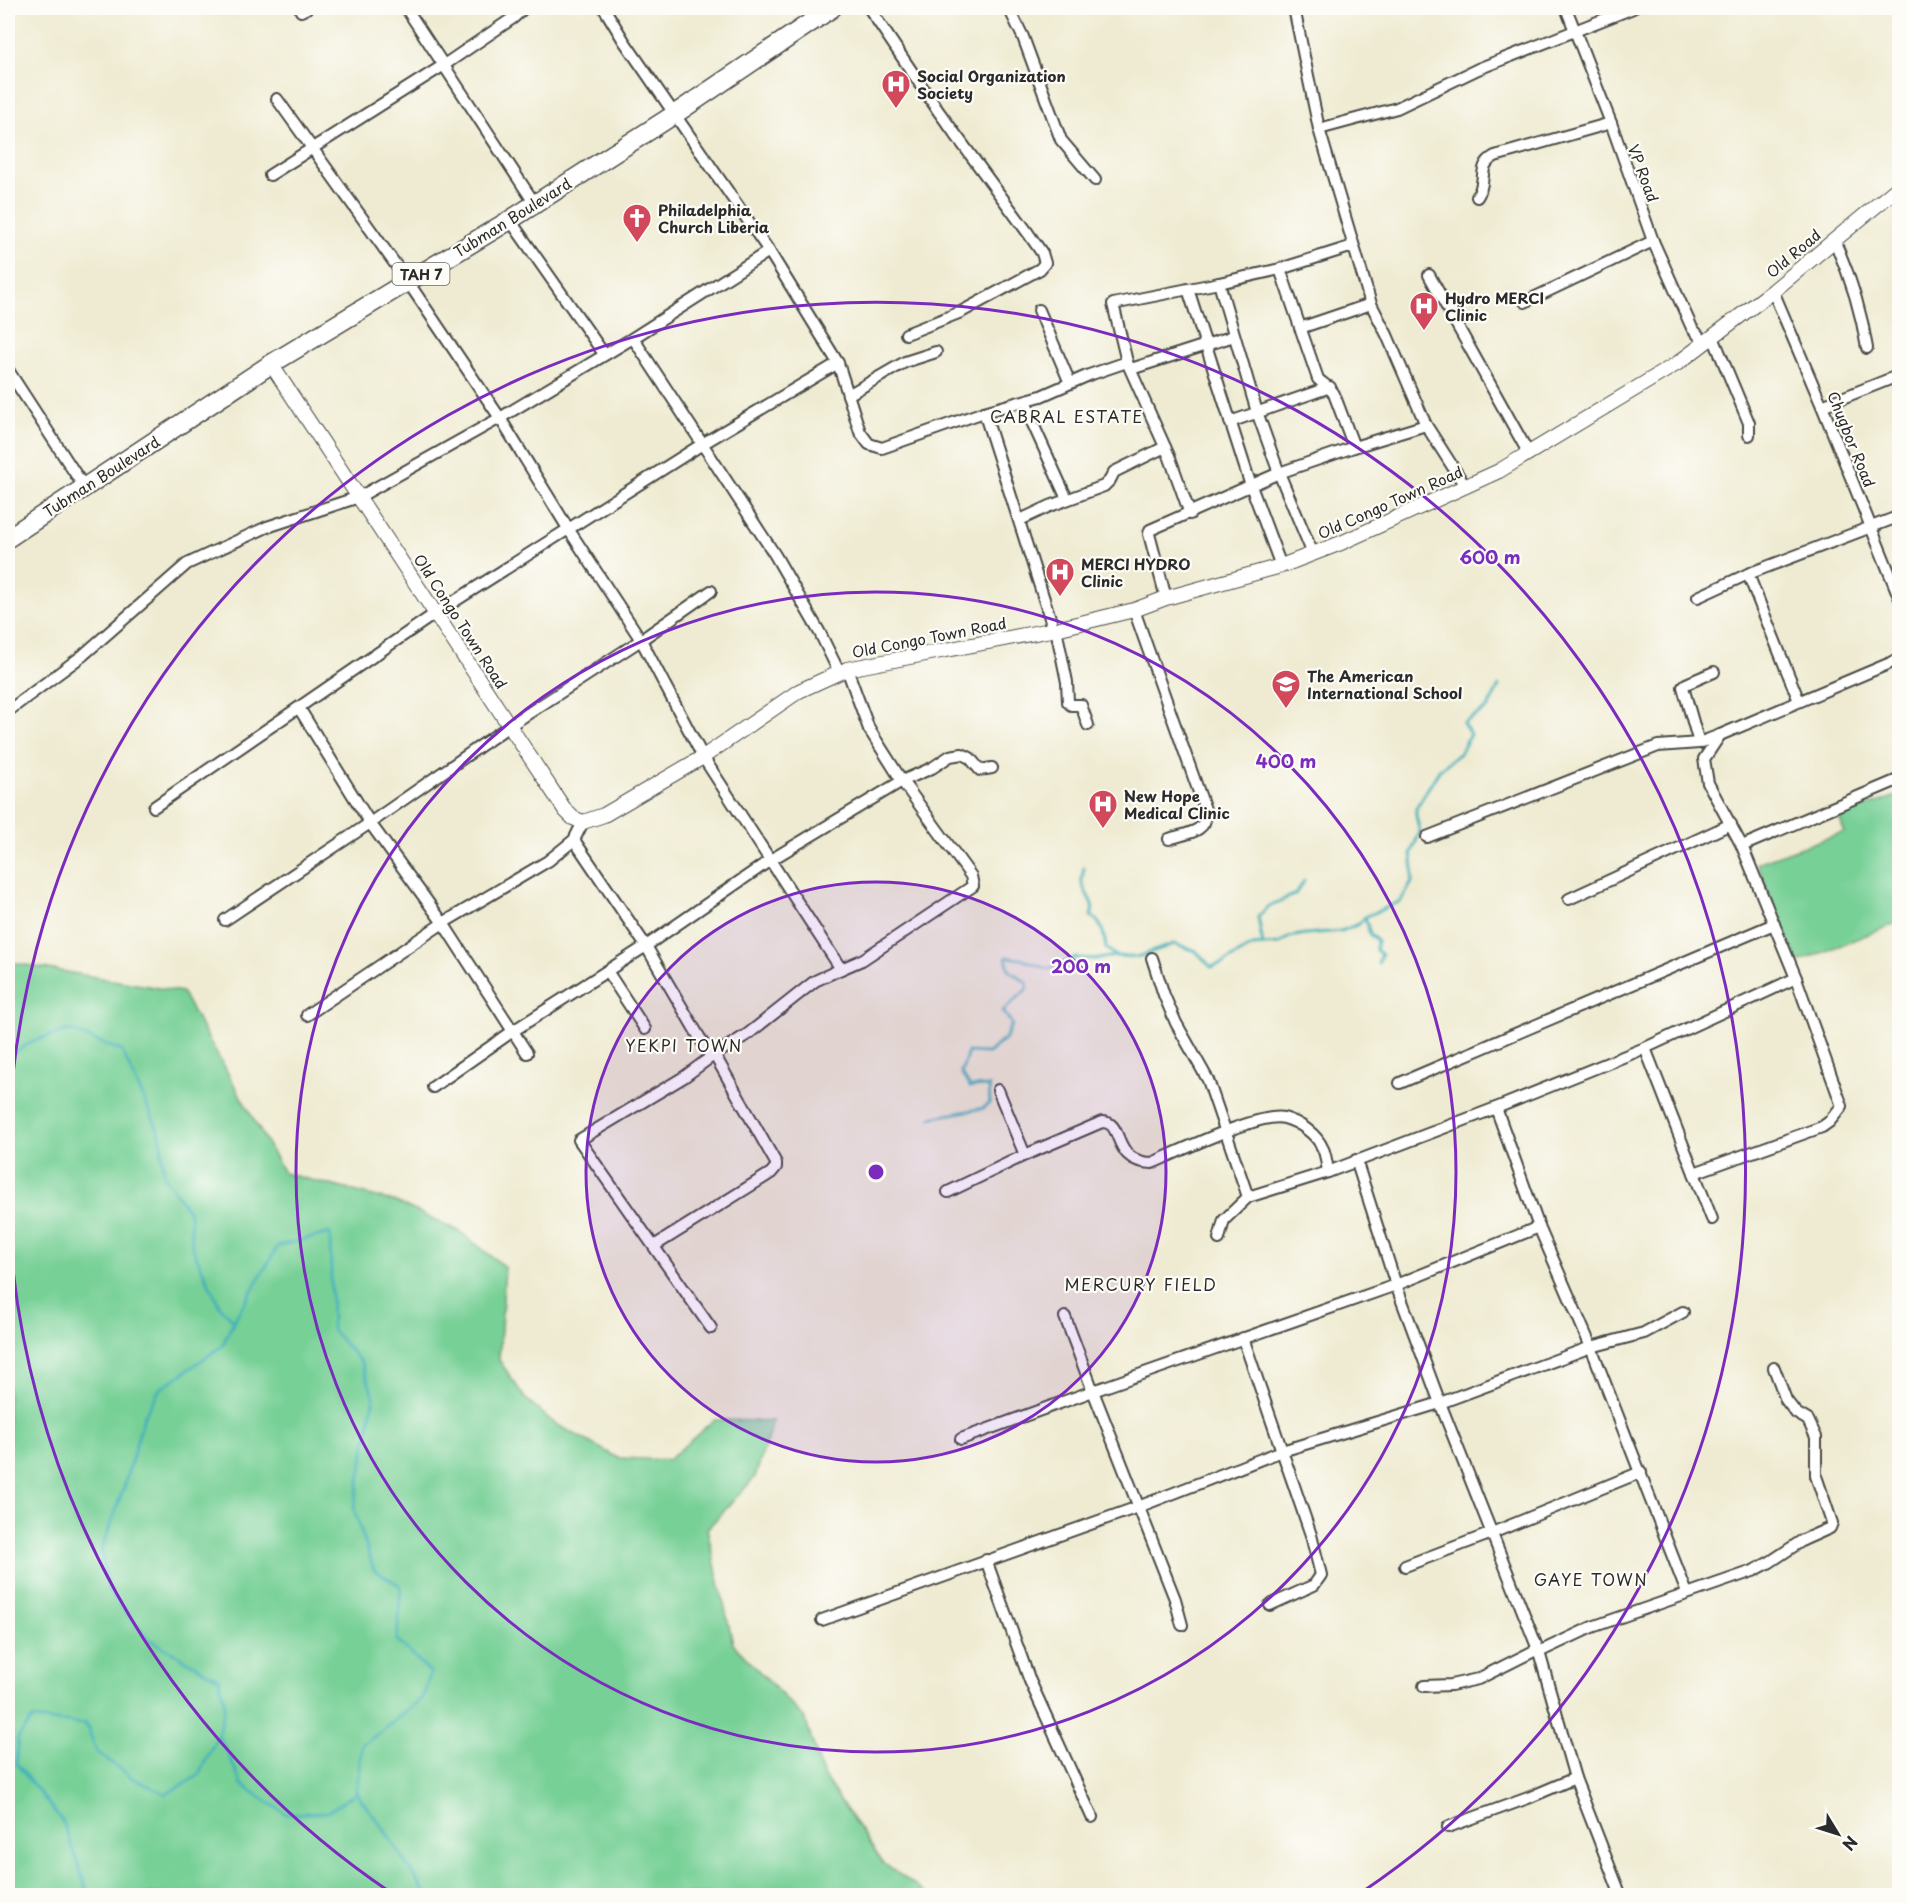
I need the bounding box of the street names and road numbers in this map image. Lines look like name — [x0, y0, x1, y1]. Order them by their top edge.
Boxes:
street label: VP Road — [1623, 141, 1665, 205]
street label: Tubman Boulevard — [449, 171, 575, 263]
street label: Old Road — [1761, 223, 1825, 283]
road number: TAH 7 — [392, 263, 450, 285]
street label: Chugbor Road — [1822, 387, 1882, 491]
street label: Tubman Boulevard — [38, 430, 164, 522]
street label: Old Congo Town Road — [1314, 460, 1466, 544]
street label: Old Congo Town Road — [409, 549, 513, 693]
street label: Old Congo Town Road — [850, 611, 1008, 663]

